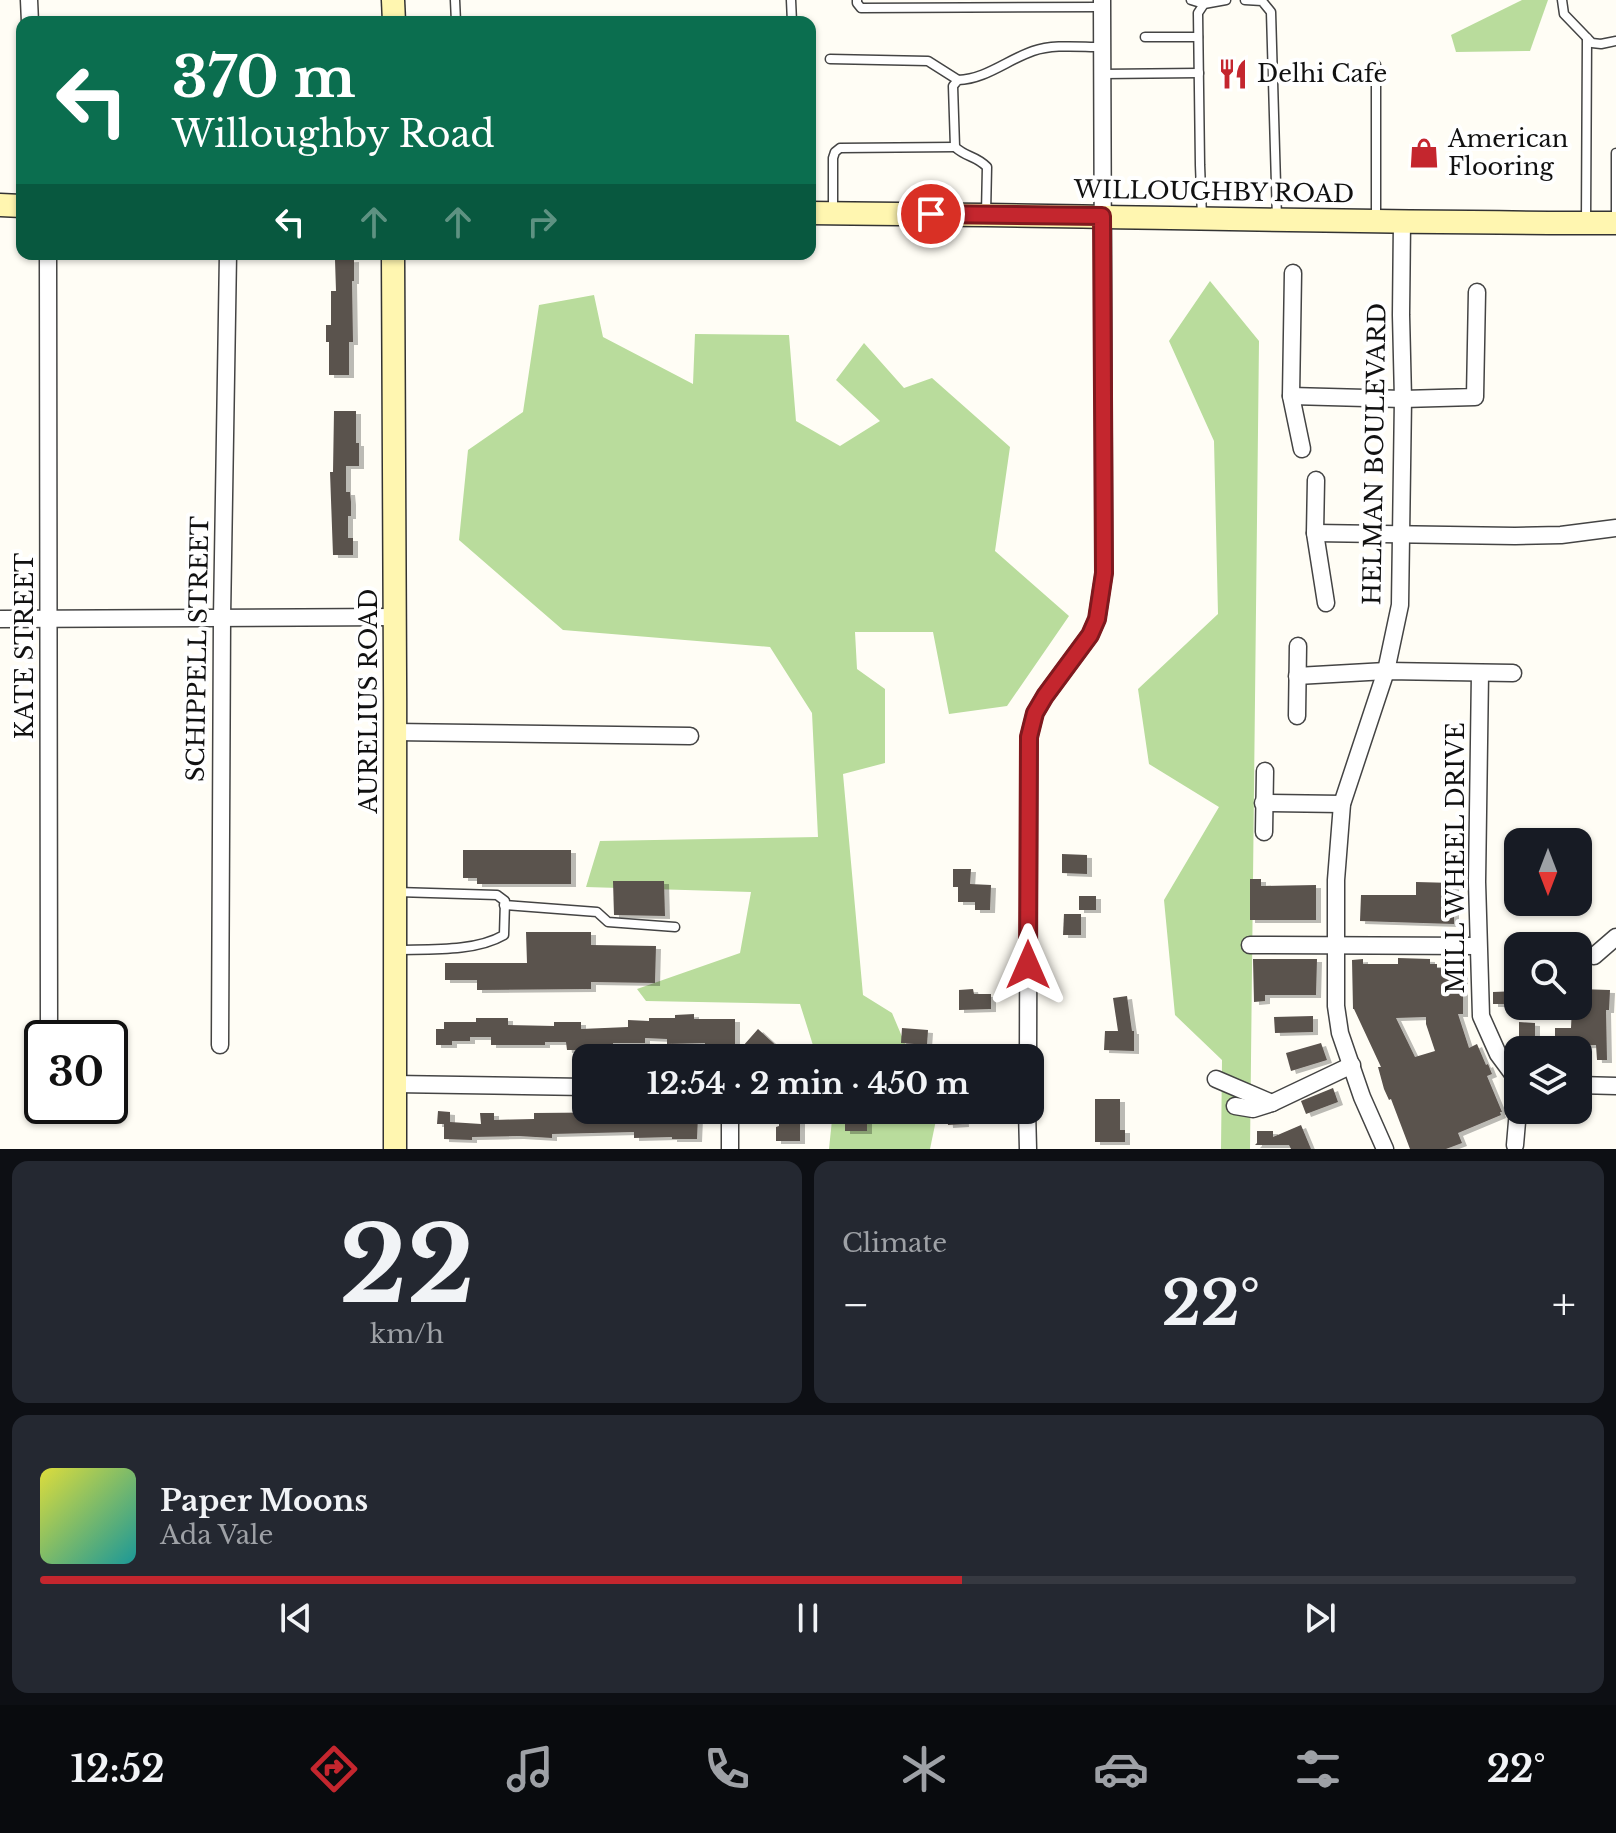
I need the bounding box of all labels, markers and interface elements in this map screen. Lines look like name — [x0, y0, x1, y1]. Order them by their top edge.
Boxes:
text: 370 m — [172, 43, 356, 112]
icon: left — [40, 48, 144, 152]
restaurant icon: Delhi Cafe — [1216, 57, 1250, 91]
place label: Delhi Cafe — [1257, 59, 1387, 88]
text: Willoughby Road — [172, 112, 495, 157]
place label: American Flooring — [1447, 124, 1568, 181]
shop icon: American Flooring — [1407, 136, 1441, 170]
street label: WILLOUGHBY ROAD — [1073, 175, 1354, 208]
pin — [897, 180, 965, 248]
icon: arrive — [909, 192, 953, 236]
icon: left — [268, 200, 312, 244]
icon: ahead — [352, 200, 396, 244]
icon: ahead — [436, 200, 480, 244]
icon: right — [520, 200, 564, 244]
street label: HELMAN BOULEVARD — [1357, 303, 1392, 605]
street label: SCHIPPELL STREET — [181, 516, 214, 782]
street label: KATE STREET — [10, 553, 39, 739]
street label: AURELIUS ROAD — [354, 588, 383, 815]
street label: MILL WHEEL DRIVE — [1441, 722, 1470, 994]
north arrow — [1504, 828, 1592, 916]
map controls — [1504, 828, 1592, 1124]
position arrow — [986, 923, 1070, 1007]
button: search — [1504, 932, 1592, 1020]
speed limit sign: 30 — [24, 1020, 128, 1124]
button: layers — [1504, 1036, 1592, 1124]
text: 12:54 · 2 min · 450 m — [647, 1065, 969, 1102]
text: 22 — [339, 1201, 475, 1330]
text: Climate — [842, 1227, 947, 1259]
text: 22° — [1162, 1267, 1260, 1341]
text: − — [842, 1277, 870, 1332]
text: + — [1552, 1277, 1576, 1332]
text: km/h — [370, 1318, 444, 1350]
text: Paper Moons — [160, 1482, 368, 1519]
text: Ada Vale — [160, 1519, 273, 1551]
icon: previous — [274, 1596, 318, 1640]
icon: pause — [786, 1596, 830, 1640]
icon: next — [1298, 1596, 1342, 1640]
icon: directions — [306, 1741, 362, 1797]
icon: music — [502, 1741, 558, 1797]
icon: phone — [699, 1741, 755, 1797]
icon: climate — [896, 1741, 952, 1797]
icon: car — [1093, 1741, 1149, 1797]
icon: filters — [1290, 1741, 1346, 1797]
text: 12:52 — [70, 1747, 165, 1792]
text: 22° — [1487, 1747, 1546, 1792]

